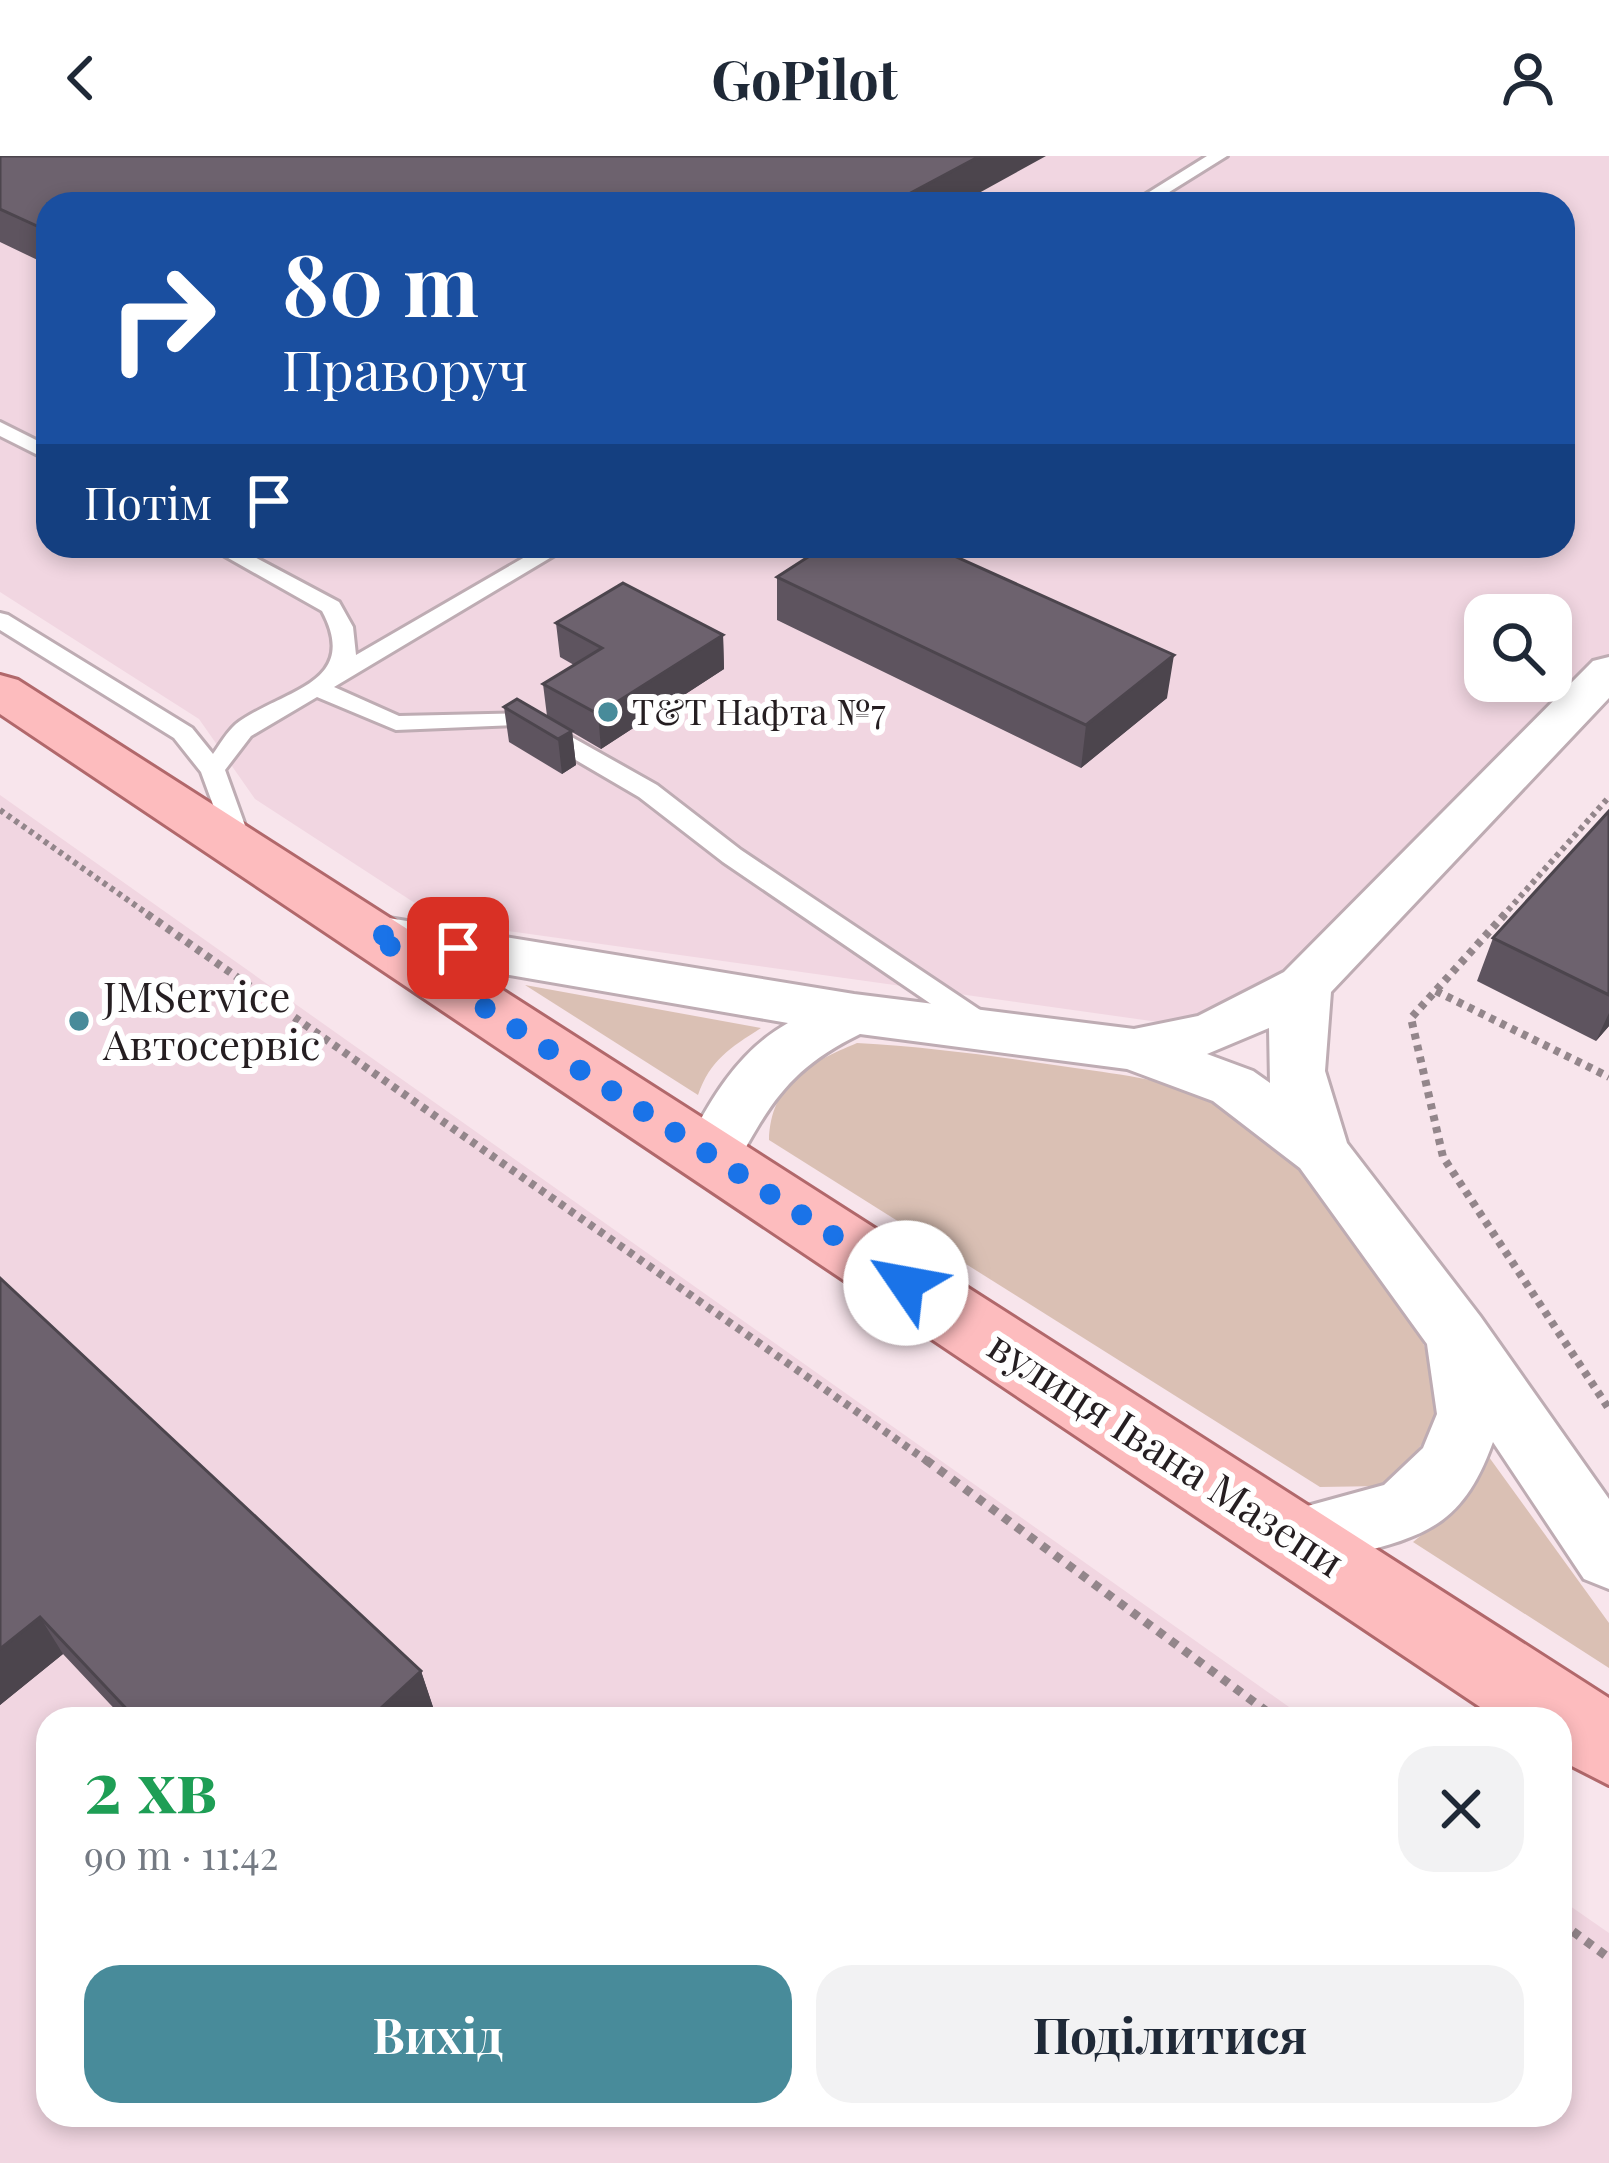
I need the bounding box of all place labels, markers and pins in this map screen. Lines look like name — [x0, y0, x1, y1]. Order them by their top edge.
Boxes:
place label: Т&Т Нафта №7 — [632, 686, 886, 734]
marker: Т&Т Нафта №7 — [595, 699, 621, 725]
pin — [407, 897, 509, 999]
place label: JMService Автосервіс — [102, 967, 320, 1071]
marker: JMService Автосервіс — [66, 1008, 92, 1034]

